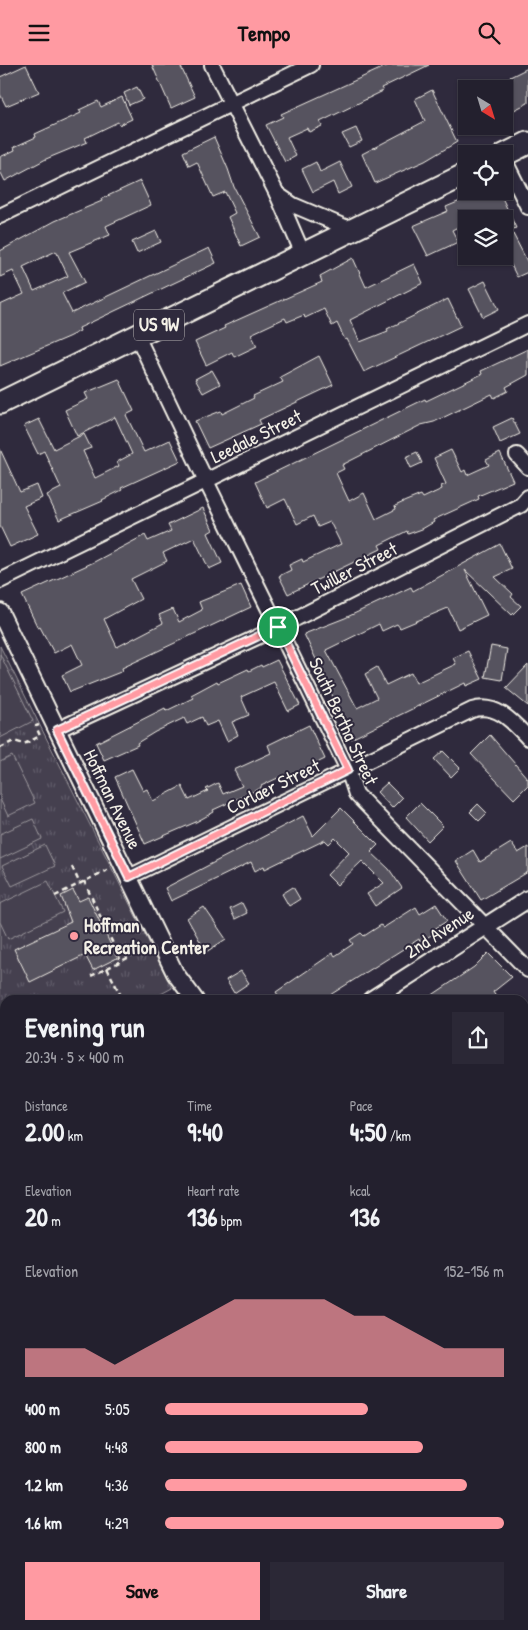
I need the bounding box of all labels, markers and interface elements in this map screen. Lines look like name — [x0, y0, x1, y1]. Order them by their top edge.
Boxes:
text: Tempo — [238, 18, 290, 48]
icon: menu — [25, 19, 53, 47]
icon: search — [475, 19, 503, 47]
north arrow — [458, 80, 512, 135]
map controls — [458, 80, 513, 265]
button: locate — [458, 145, 513, 200]
button: layers — [458, 210, 513, 265]
road number: US 9W — [134, 309, 184, 341]
street label: Leedale Street — [206, 403, 306, 469]
street label: Twiller Street — [306, 535, 402, 601]
pin — [257, 606, 299, 648]
icon: arrive — [264, 613, 292, 641]
street label: South Bertha Street — [303, 653, 385, 789]
street label: Hoffman Avenue — [78, 745, 149, 854]
street label: Corlaer Street — [222, 752, 325, 820]
street label: 2nd Avenue — [399, 900, 479, 964]
place label: Hoffman Recreation Center — [84, 912, 210, 960]
marker: Hoffman Recreation Center — [68, 930, 80, 942]
text: Evening run — [25, 1008, 145, 1046]
button: share — [452, 1012, 504, 1064]
text: 20:34 · 5 × 400 m — [25, 1046, 124, 1068]
text: Distance — [25, 1096, 68, 1115]
text: Time — [187, 1096, 212, 1115]
text: Pace — [350, 1096, 373, 1115]
text: 2.00 — [25, 1115, 64, 1149]
text: 9:40 — [187, 1115, 223, 1149]
text: 4:50 — [350, 1115, 387, 1149]
text: km — [64, 1126, 83, 1145]
text: /km — [387, 1126, 411, 1145]
text: Elevation — [25, 1181, 72, 1200]
text: Heart rate — [187, 1181, 240, 1200]
text: kcal — [350, 1181, 370, 1200]
text: 20 — [25, 1200, 48, 1234]
text: 136 — [187, 1200, 218, 1234]
text: 136 — [350, 1200, 380, 1234]
text: m — [48, 1211, 61, 1230]
text: bpm — [218, 1211, 242, 1230]
text: Elevation — [25, 1260, 78, 1282]
text: 152–156 m — [444, 1260, 504, 1282]
text: 400 m — [25, 1398, 60, 1420]
text: 5:05 — [105, 1398, 129, 1420]
text: 800 m — [25, 1436, 61, 1458]
text: 4:48 — [105, 1436, 128, 1458]
text: 1.2 km — [25, 1474, 63, 1496]
text: 4:36 — [105, 1474, 128, 1496]
text: 1.6 km — [25, 1512, 62, 1534]
text: 4:29 — [105, 1512, 128, 1534]
button: Save — [25, 1562, 260, 1620]
button: Share — [270, 1562, 504, 1620]

